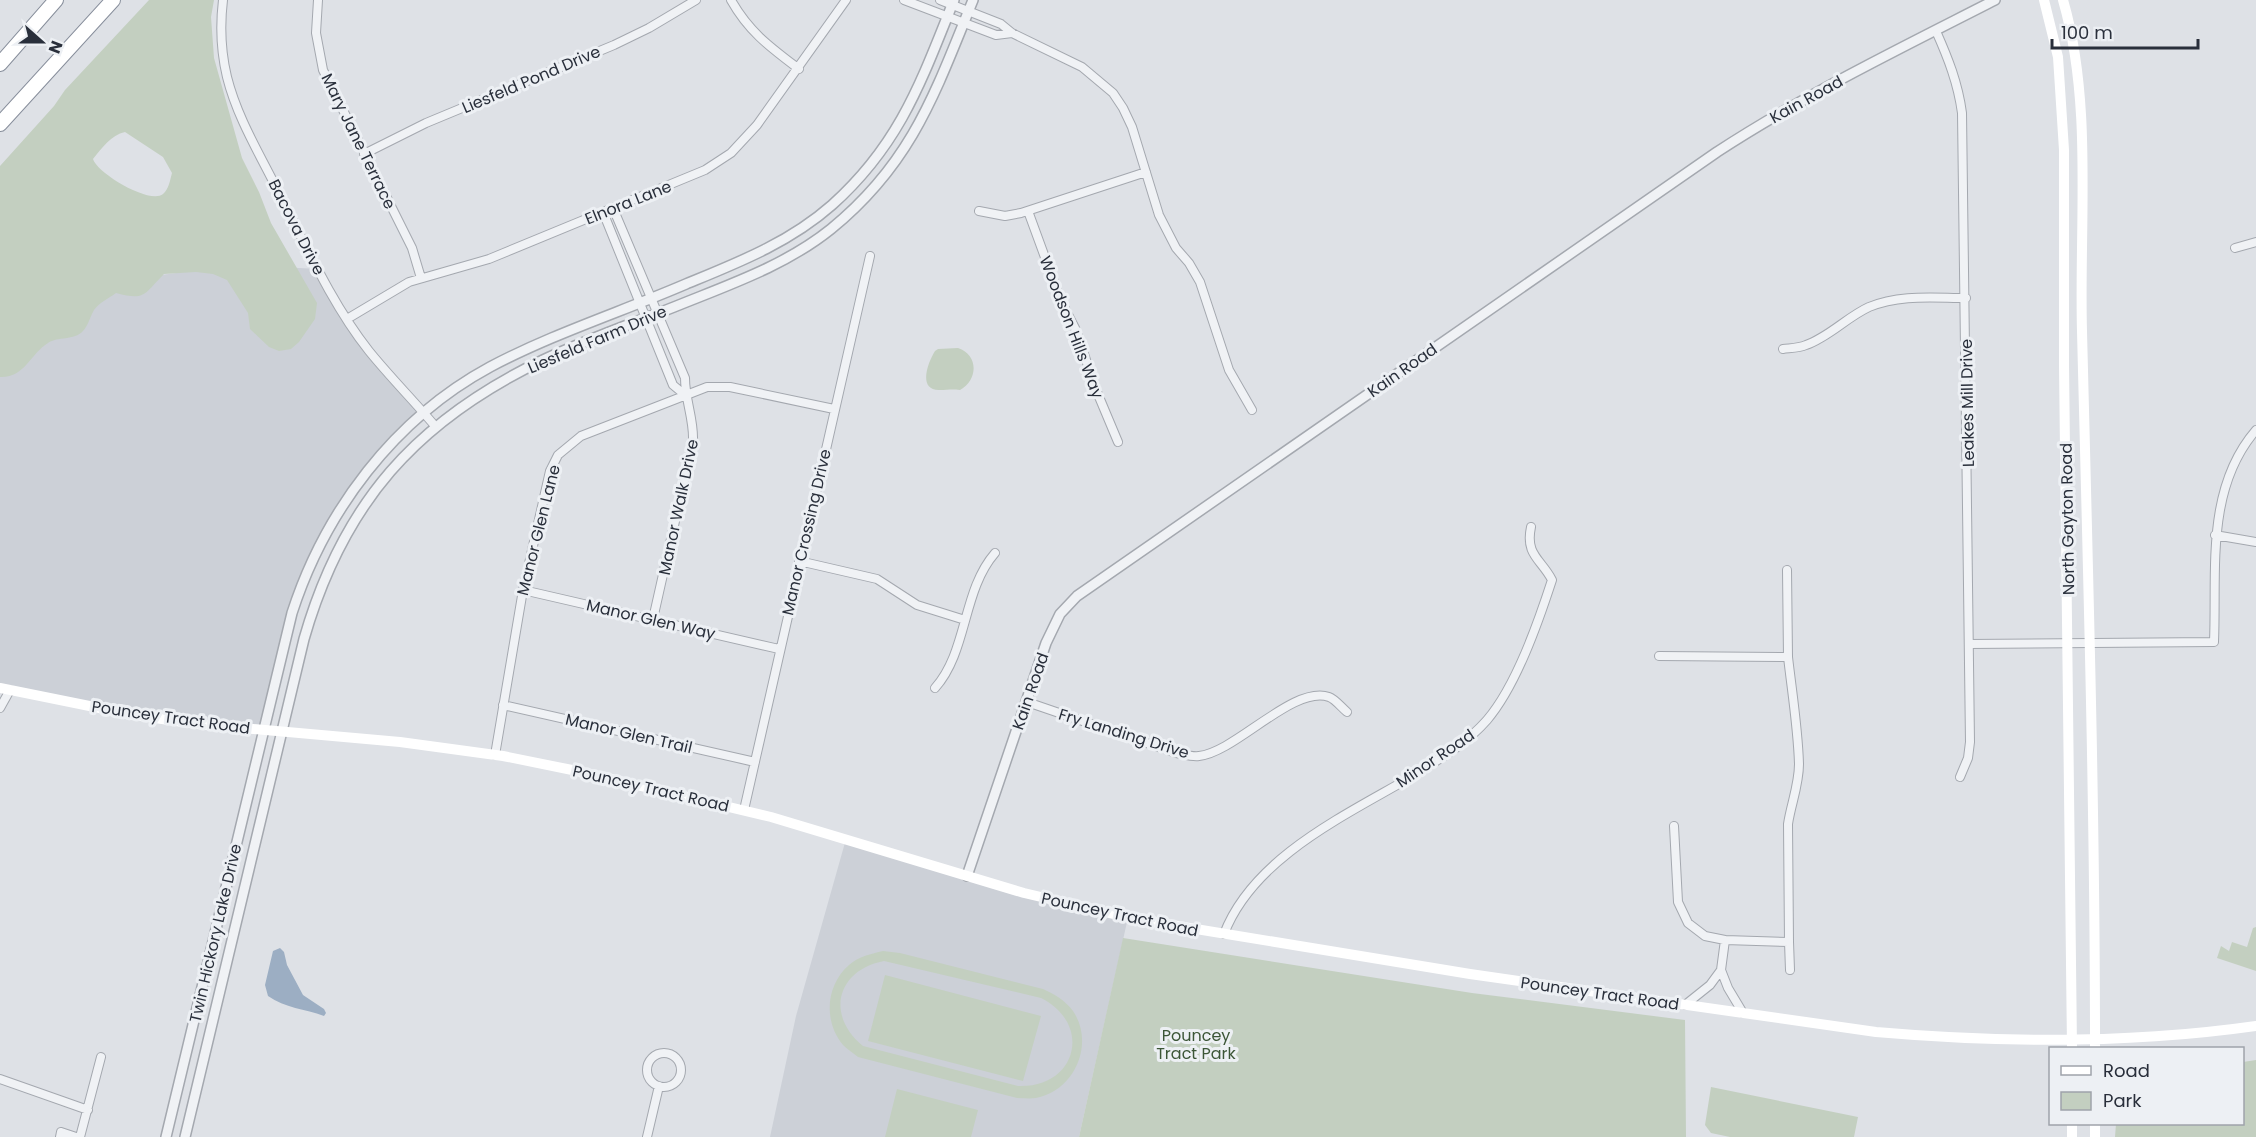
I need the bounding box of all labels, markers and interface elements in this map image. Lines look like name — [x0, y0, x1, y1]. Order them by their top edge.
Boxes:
north arrow — [12, 12, 72, 72]
scale bar — [2052, 12, 2198, 50]
text: 100 m — [2061, 20, 2113, 45]
text: N — [43, 37, 68, 57]
street label: Liesfeld Pond Drive — [458, 40, 604, 119]
street label: Mary Jane Terrace — [316, 69, 401, 213]
street label: Kain Road — [1765, 70, 1847, 129]
street label: Bacova Drive — [263, 175, 331, 279]
street label: Elnora Lane — [581, 175, 675, 230]
street label: Woodson Hills Way — [1034, 253, 1109, 402]
street label: Liesfeld Farm Drive — [524, 300, 670, 379]
street label: Kain Road — [1363, 338, 1442, 403]
street label: Leakes Mill Drive — [1955, 339, 1980, 467]
street label: Manor Walk Drive — [653, 437, 704, 577]
street label: North Gayton Road — [2055, 443, 2080, 595]
street label: Manor Crossing Drive — [776, 447, 837, 617]
street label: Manor Glen Lane — [511, 462, 566, 598]
street label: Manor Glen Way — [584, 593, 718, 645]
street label: Kain Road — [1007, 649, 1054, 733]
street label: Pouncey Tract Road — [90, 695, 252, 740]
street label: Fry Landing Drive — [1056, 703, 1192, 764]
street label: Manor Glen Trail — [563, 708, 695, 759]
street label: Minor Road — [1392, 724, 1479, 793]
street label: Pouncey Tract Road — [570, 759, 731, 818]
street label: Twin Hickory Lake Drive — [184, 841, 247, 1025]
street label: Pouncey Tract Road — [1039, 887, 1200, 942]
street label: Pouncey Tract Road — [1519, 971, 1681, 1016]
park label: Pouncey Tract Park — [1156, 1024, 1237, 1065]
legend — [2049, 1047, 2244, 1125]
text: Road — [2103, 1058, 2150, 1083]
text: Park — [2103, 1088, 2142, 1113]

